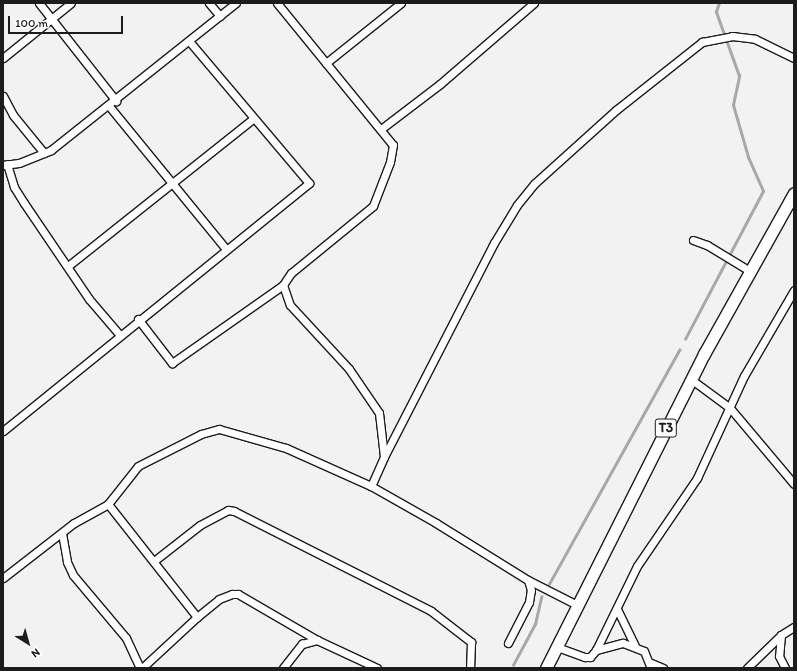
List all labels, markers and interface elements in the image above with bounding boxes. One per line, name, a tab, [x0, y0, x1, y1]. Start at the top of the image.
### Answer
scale bar	[10, 8, 125, 34]
text: 100 m	[15, 16, 48, 30]
road number: T3	[654, 417, 678, 439]
north arrow	[8, 623, 48, 663]
text: N	[29, 646, 42, 660]

